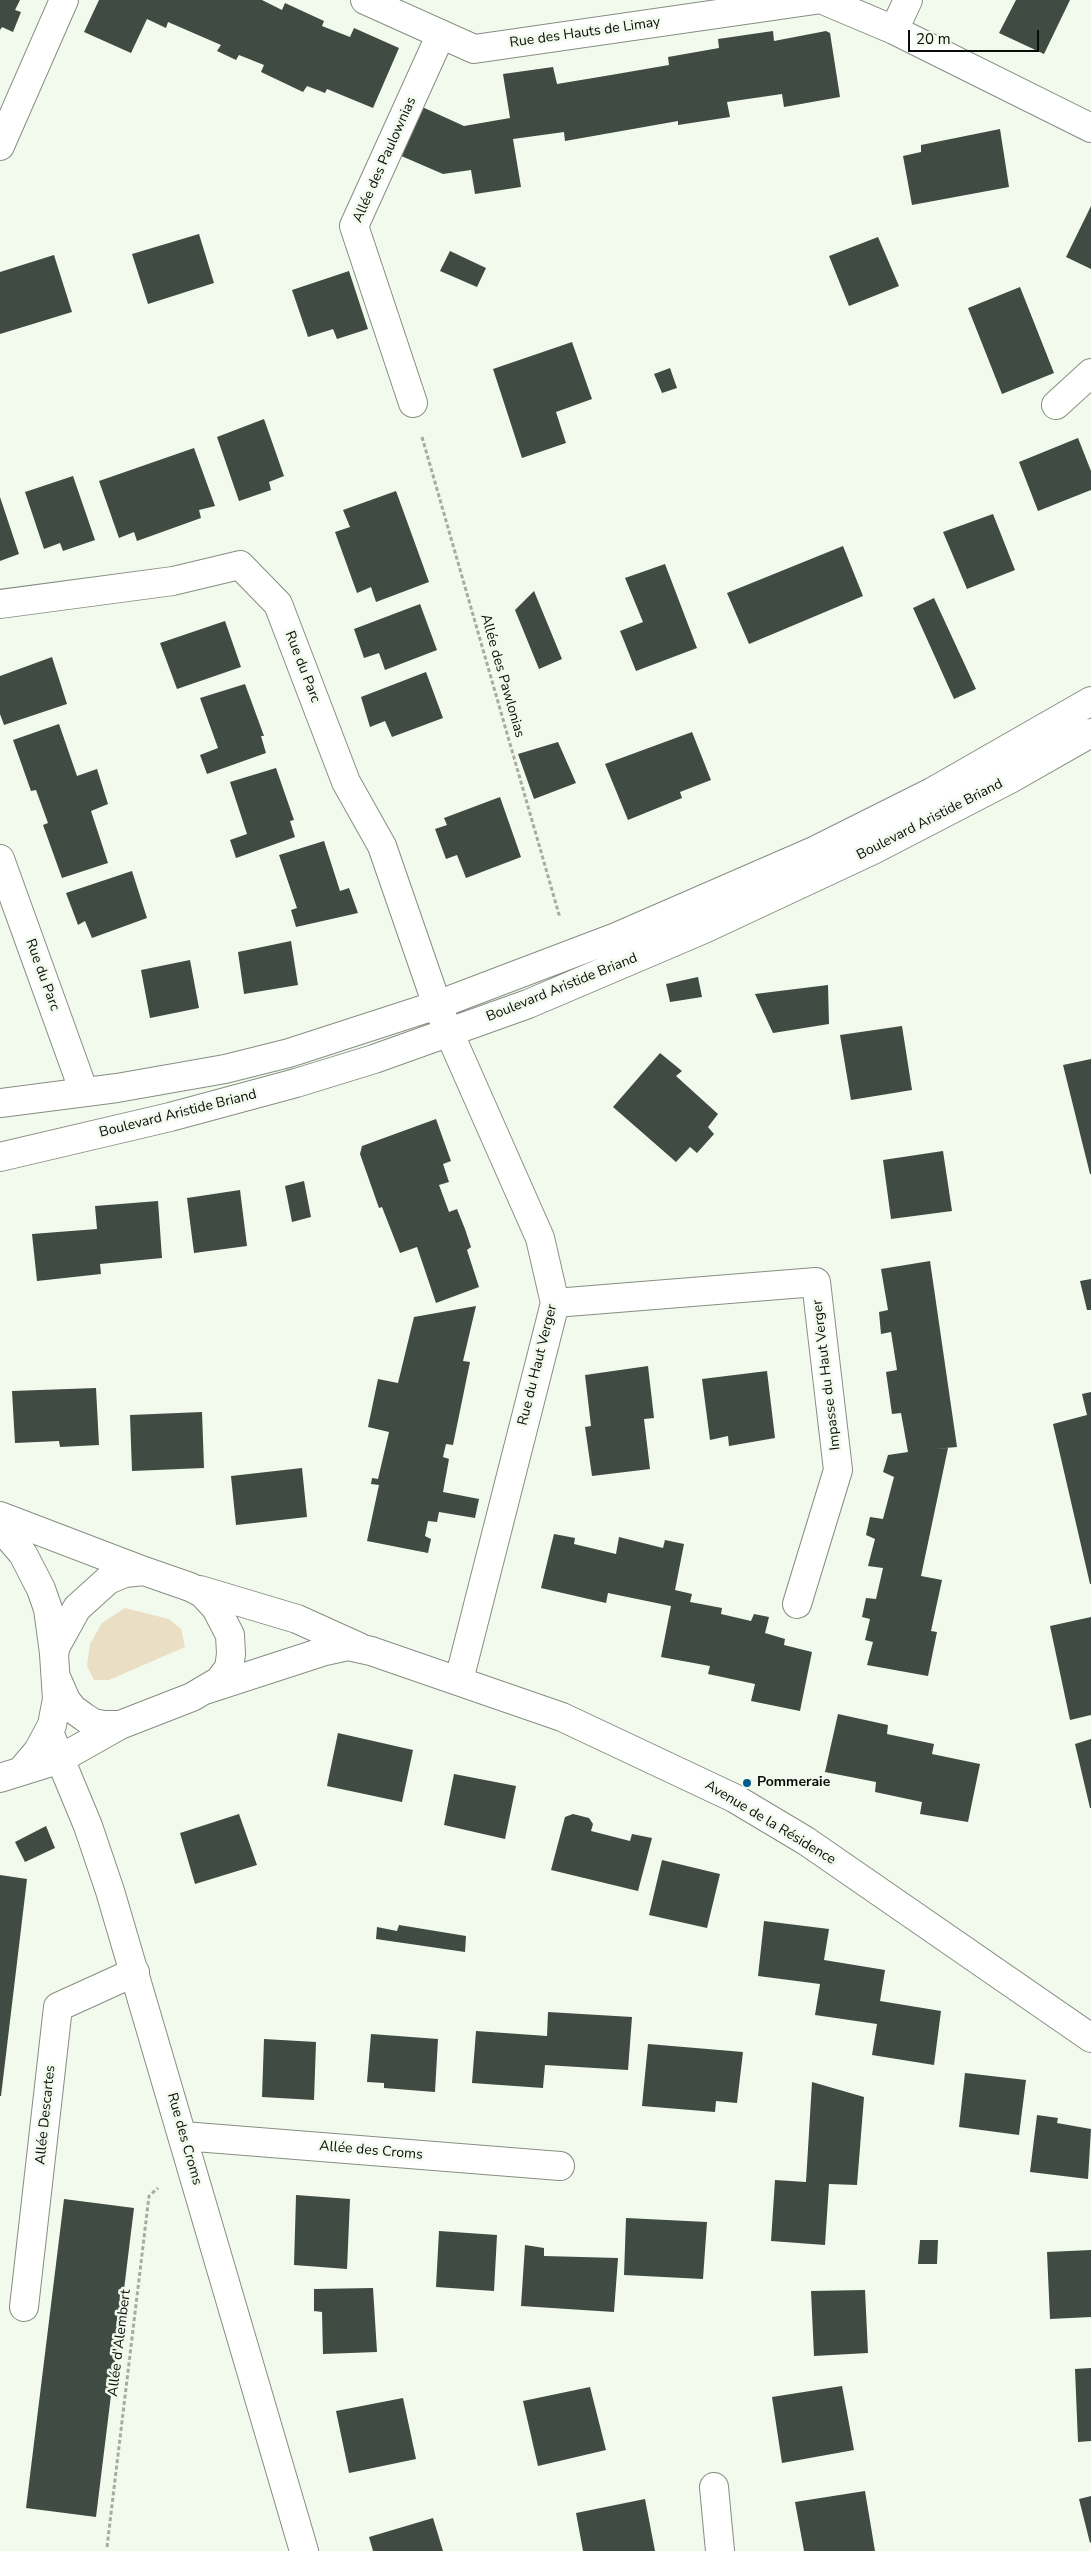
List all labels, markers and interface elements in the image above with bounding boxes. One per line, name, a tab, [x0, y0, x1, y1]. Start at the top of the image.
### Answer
street label: Rue des Hauts de Limay	[509, 14, 661, 52]
scale bar	[911, 20, 1042, 52]
text: 20 m	[916, 29, 951, 49]
street label: Allée des Paulownias	[350, 95, 420, 225]
street label: Allée des Pawlonias	[476, 612, 528, 740]
street label: Rue du Parc	[281, 629, 323, 705]
street label: Boulevard Aristide Briand	[854, 776, 1006, 864]
street label: Rue du Parc	[21, 937, 63, 1013]
street label: Boulevard Aristide Briand	[484, 950, 640, 1026]
street label: Boulevard Aristide Briand	[98, 1086, 258, 1142]
street label: Impasse du Haut Verger	[809, 1299, 845, 1451]
street label: Rue du Haut Verger	[515, 1303, 561, 1427]
place label: Pommeraie	[757, 1775, 830, 1791]
street label: Avenue de la Résidence	[702, 1777, 838, 1869]
marker: Pommeraie	[741, 1777, 753, 1789]
street label: Allée Descartes	[32, 2065, 60, 2165]
street label: Rue des Croms	[163, 2091, 205, 2187]
street label: Allée des Croms	[319, 2138, 423, 2164]
street label: Allée d'Alembert	[105, 2288, 135, 2398]

